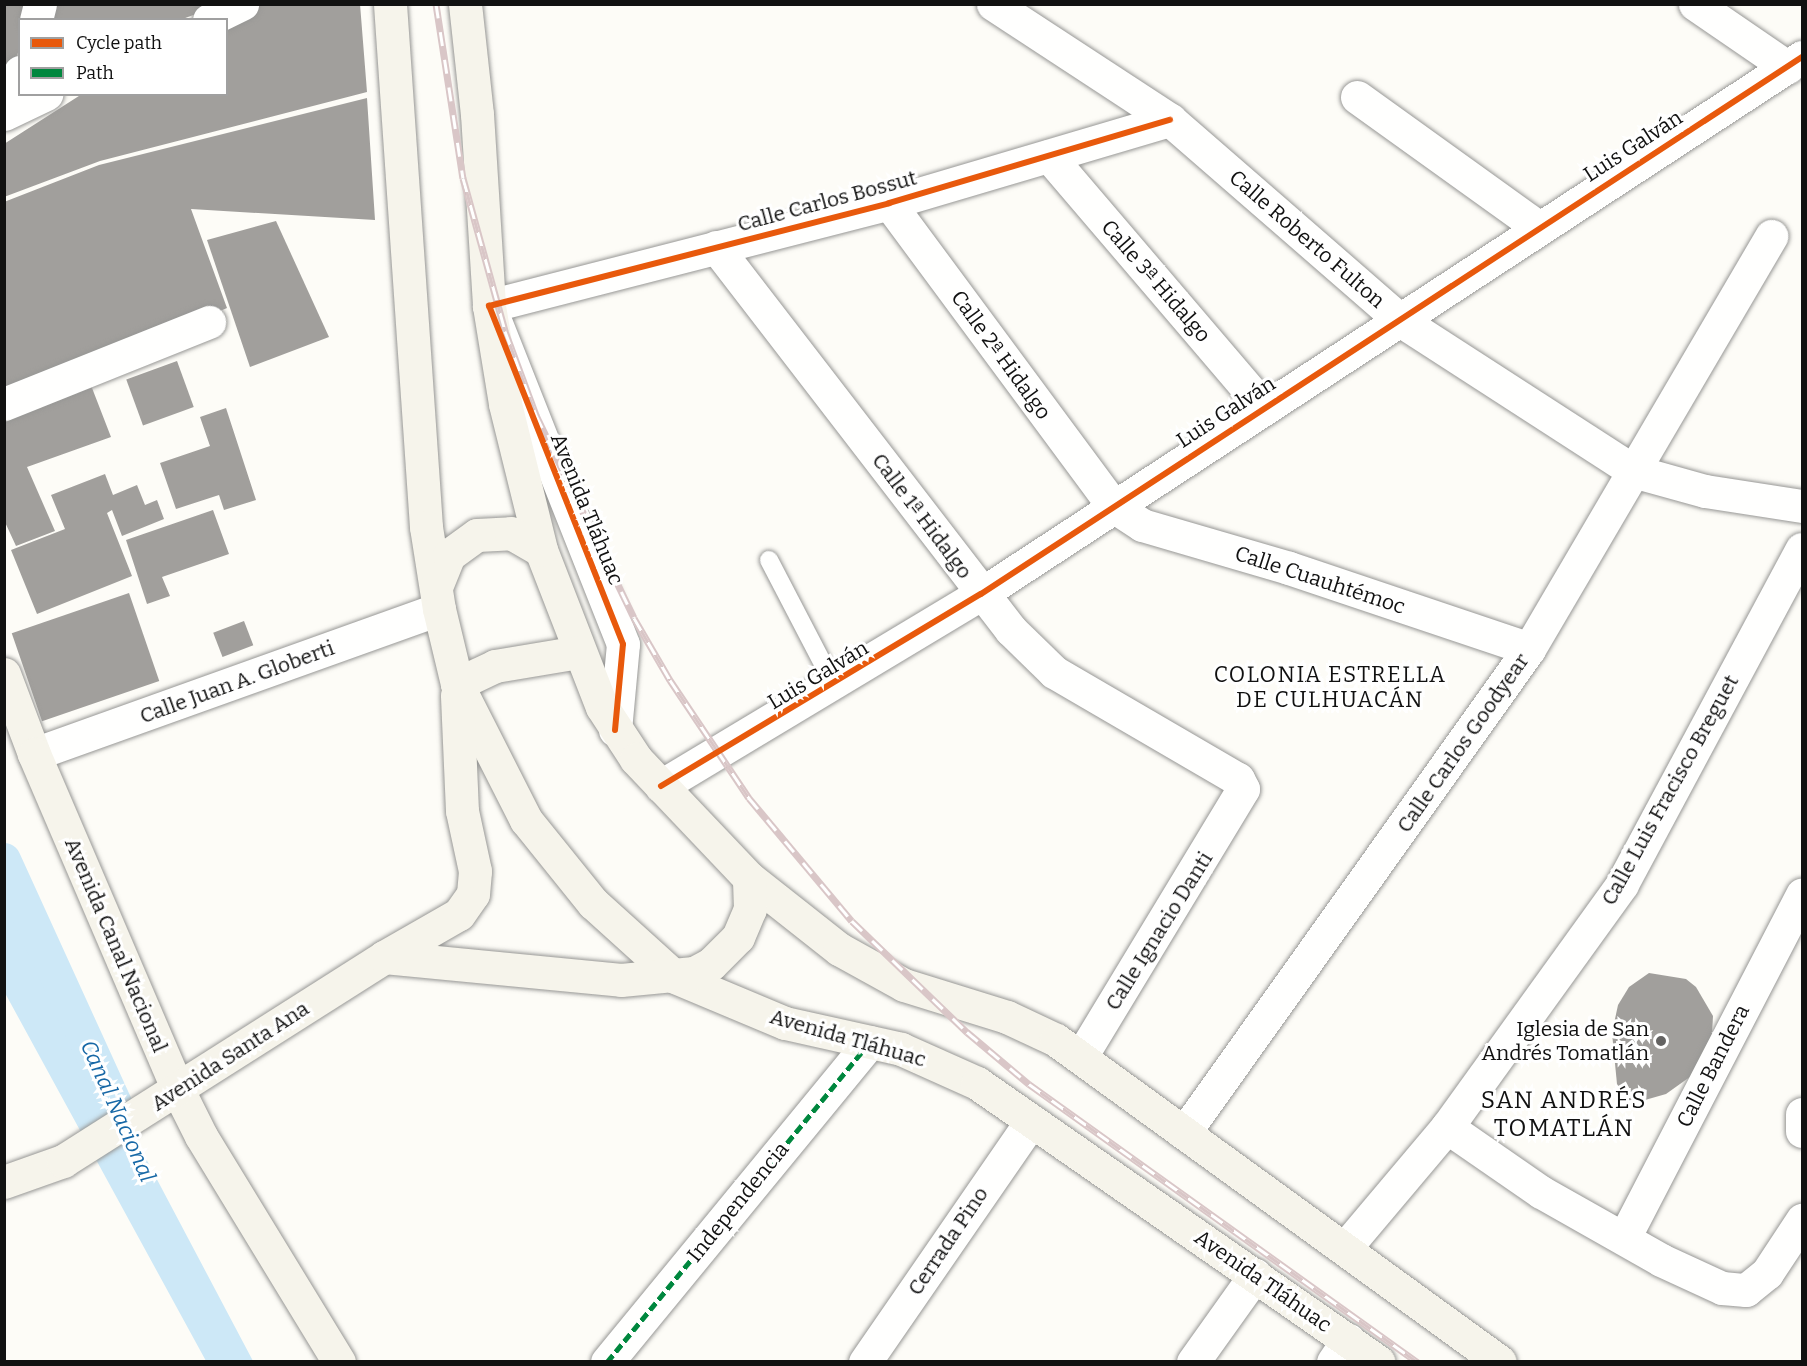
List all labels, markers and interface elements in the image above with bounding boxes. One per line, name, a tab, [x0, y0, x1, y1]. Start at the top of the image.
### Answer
legend	[18, 18, 228, 96]
text: Cycle path	[76, 32, 162, 54]
text: Path	[76, 62, 114, 84]
street label: Luis Galván	[1579, 105, 1687, 187]
street label: Calle Carlos Bossut	[735, 165, 919, 237]
street label: Calle Roberto Fulton	[1224, 165, 1390, 313]
street label: Calle 3ª Hidalgo	[1096, 215, 1216, 347]
street label: Calle 2ª Hidalgo	[946, 286, 1056, 424]
street label: Luis Galván	[1172, 371, 1280, 453]
street label: Avenida Tláhuac	[545, 430, 629, 588]
street label: Calle 1ª Hidalgo	[867, 448, 977, 584]
street label: Calle Cuauhtémoc	[1232, 541, 1408, 619]
street label: Calle Juan A. Globerti	[136, 635, 338, 729]
street label: Luis Galván	[763, 635, 873, 715]
street label: Calle Carlos Goodyear	[1392, 649, 1534, 837]
district label: COLONIA ESTRELLA DE CULHUACÁN	[1214, 661, 1446, 712]
street label: Calle Luis Fracisco Breguet	[1596, 670, 1744, 910]
street label: Avenida Canal Nacional	[59, 834, 173, 1056]
street label: Calle Ignacio Danti	[1100, 847, 1218, 1015]
street label: Avenida Santa Ana	[147, 996, 313, 1116]
street label: Calle Bandera	[1671, 1000, 1755, 1132]
street label: Avenida Tláhuac	[767, 1004, 929, 1072]
place label: Iglesia de San Andrés Tomatlán	[1481, 1016, 1649, 1066]
marker: Iglesia de San Andrés Tomatlán	[1654, 1034, 1668, 1048]
water label: Canal Nacional	[75, 1036, 161, 1186]
district label: SAN ANDRÉS TOMATLÁN	[1481, 1087, 1647, 1143]
street label: Independencia	[682, 1137, 794, 1267]
street label: Cerrada Pino	[903, 1182, 993, 1300]
street label: Avenida Tláhuac	[1190, 1224, 1336, 1338]

